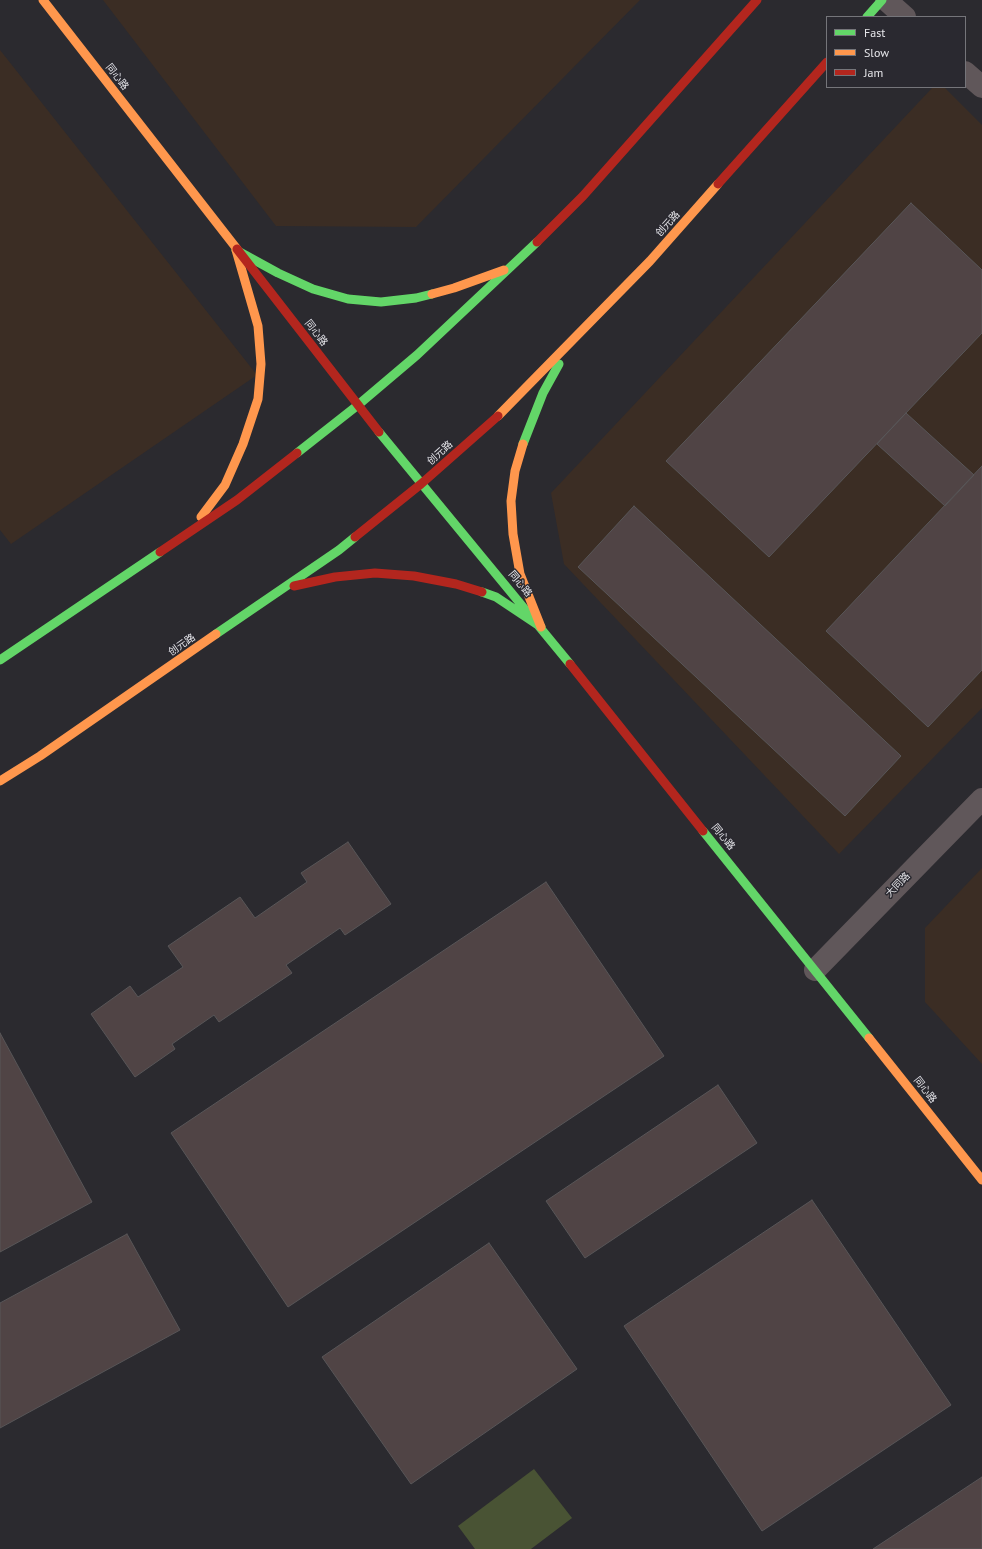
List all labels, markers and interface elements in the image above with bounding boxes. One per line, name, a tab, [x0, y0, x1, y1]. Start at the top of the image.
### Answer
legend	[826, 16, 966, 88]
text: Fast	[864, 25, 885, 40]
text: Slow	[864, 45, 889, 60]
street label: 同心路	[103, 61, 131, 93]
text: Jam	[864, 65, 883, 80]
street label: 创元路	[654, 209, 682, 239]
street label: 同心路	[302, 317, 330, 349]
street label: 创元路	[425, 439, 455, 467]
street label: 同心路	[506, 569, 534, 599]
street label: 创元路	[166, 631, 198, 659]
street label: 同心路	[709, 822, 737, 852]
street label: 大同路	[883, 870, 913, 900]
street label: 同心路	[911, 1074, 939, 1106]

